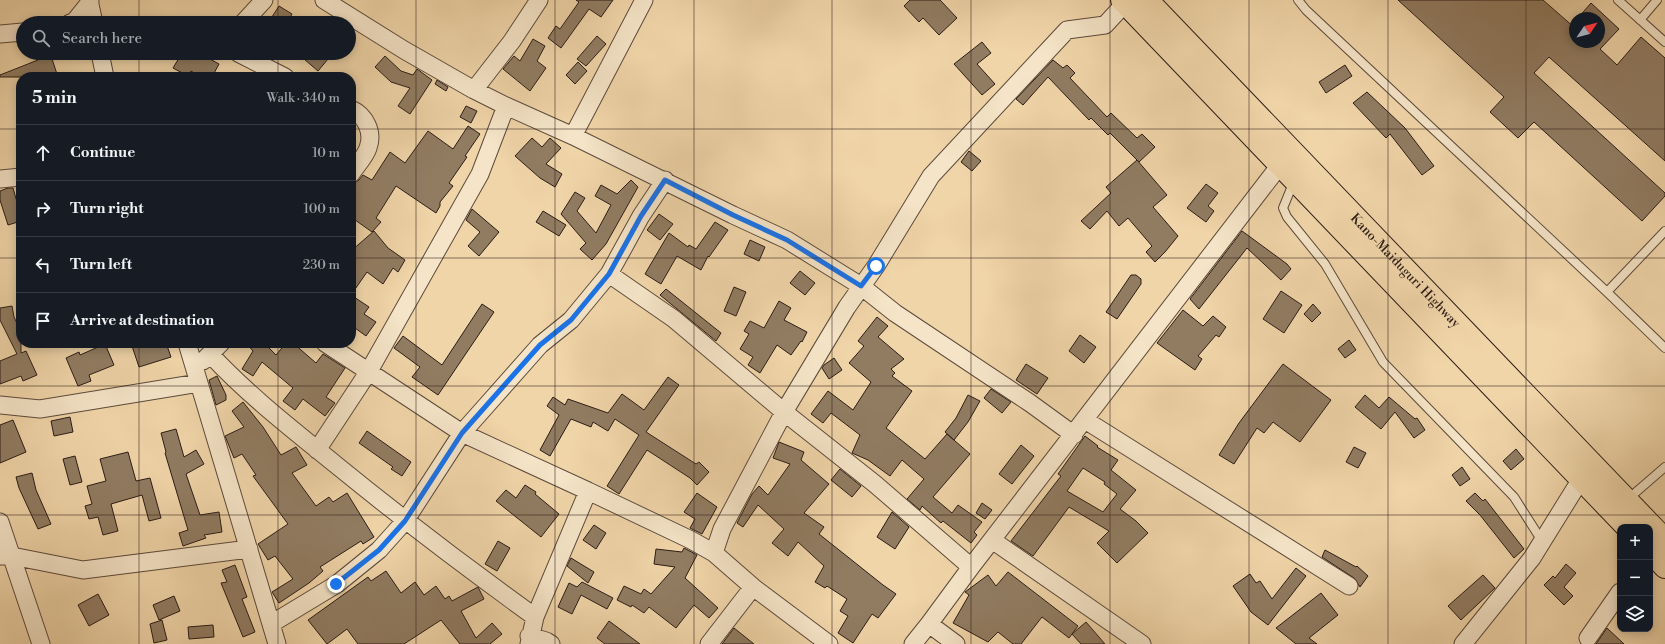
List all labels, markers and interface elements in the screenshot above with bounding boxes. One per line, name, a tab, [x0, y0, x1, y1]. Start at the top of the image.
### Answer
north arrow	[1569, 12, 1605, 48]
search box	[16, 16, 356, 60]
icon: search	[30, 27, 52, 49]
text: Search here	[62, 29, 142, 48]
text: 5 min	[32, 87, 77, 109]
text: Walk · 340 m	[267, 90, 340, 106]
icon: ahead	[32, 142, 54, 164]
text: Continue	[70, 143, 135, 162]
text: 10 m	[312, 145, 340, 161]
icon: right	[32, 198, 54, 220]
text: Turn right	[70, 199, 144, 218]
text: 100 m	[304, 201, 340, 217]
street label: Kano-Maiduguri Highway	[1347, 210, 1464, 331]
icon: left	[32, 254, 54, 276]
text: Turn left	[70, 255, 132, 274]
text: 230 m	[303, 257, 340, 273]
route start	[867, 257, 885, 275]
icon: arrive	[32, 310, 54, 332]
text: Arrive at destination	[70, 311, 214, 330]
map controls	[1617, 524, 1653, 632]
button: +	[1617, 524, 1653, 560]
button: −	[1617, 560, 1653, 596]
route end	[327, 575, 345, 593]
button: layers	[1617, 596, 1653, 632]

